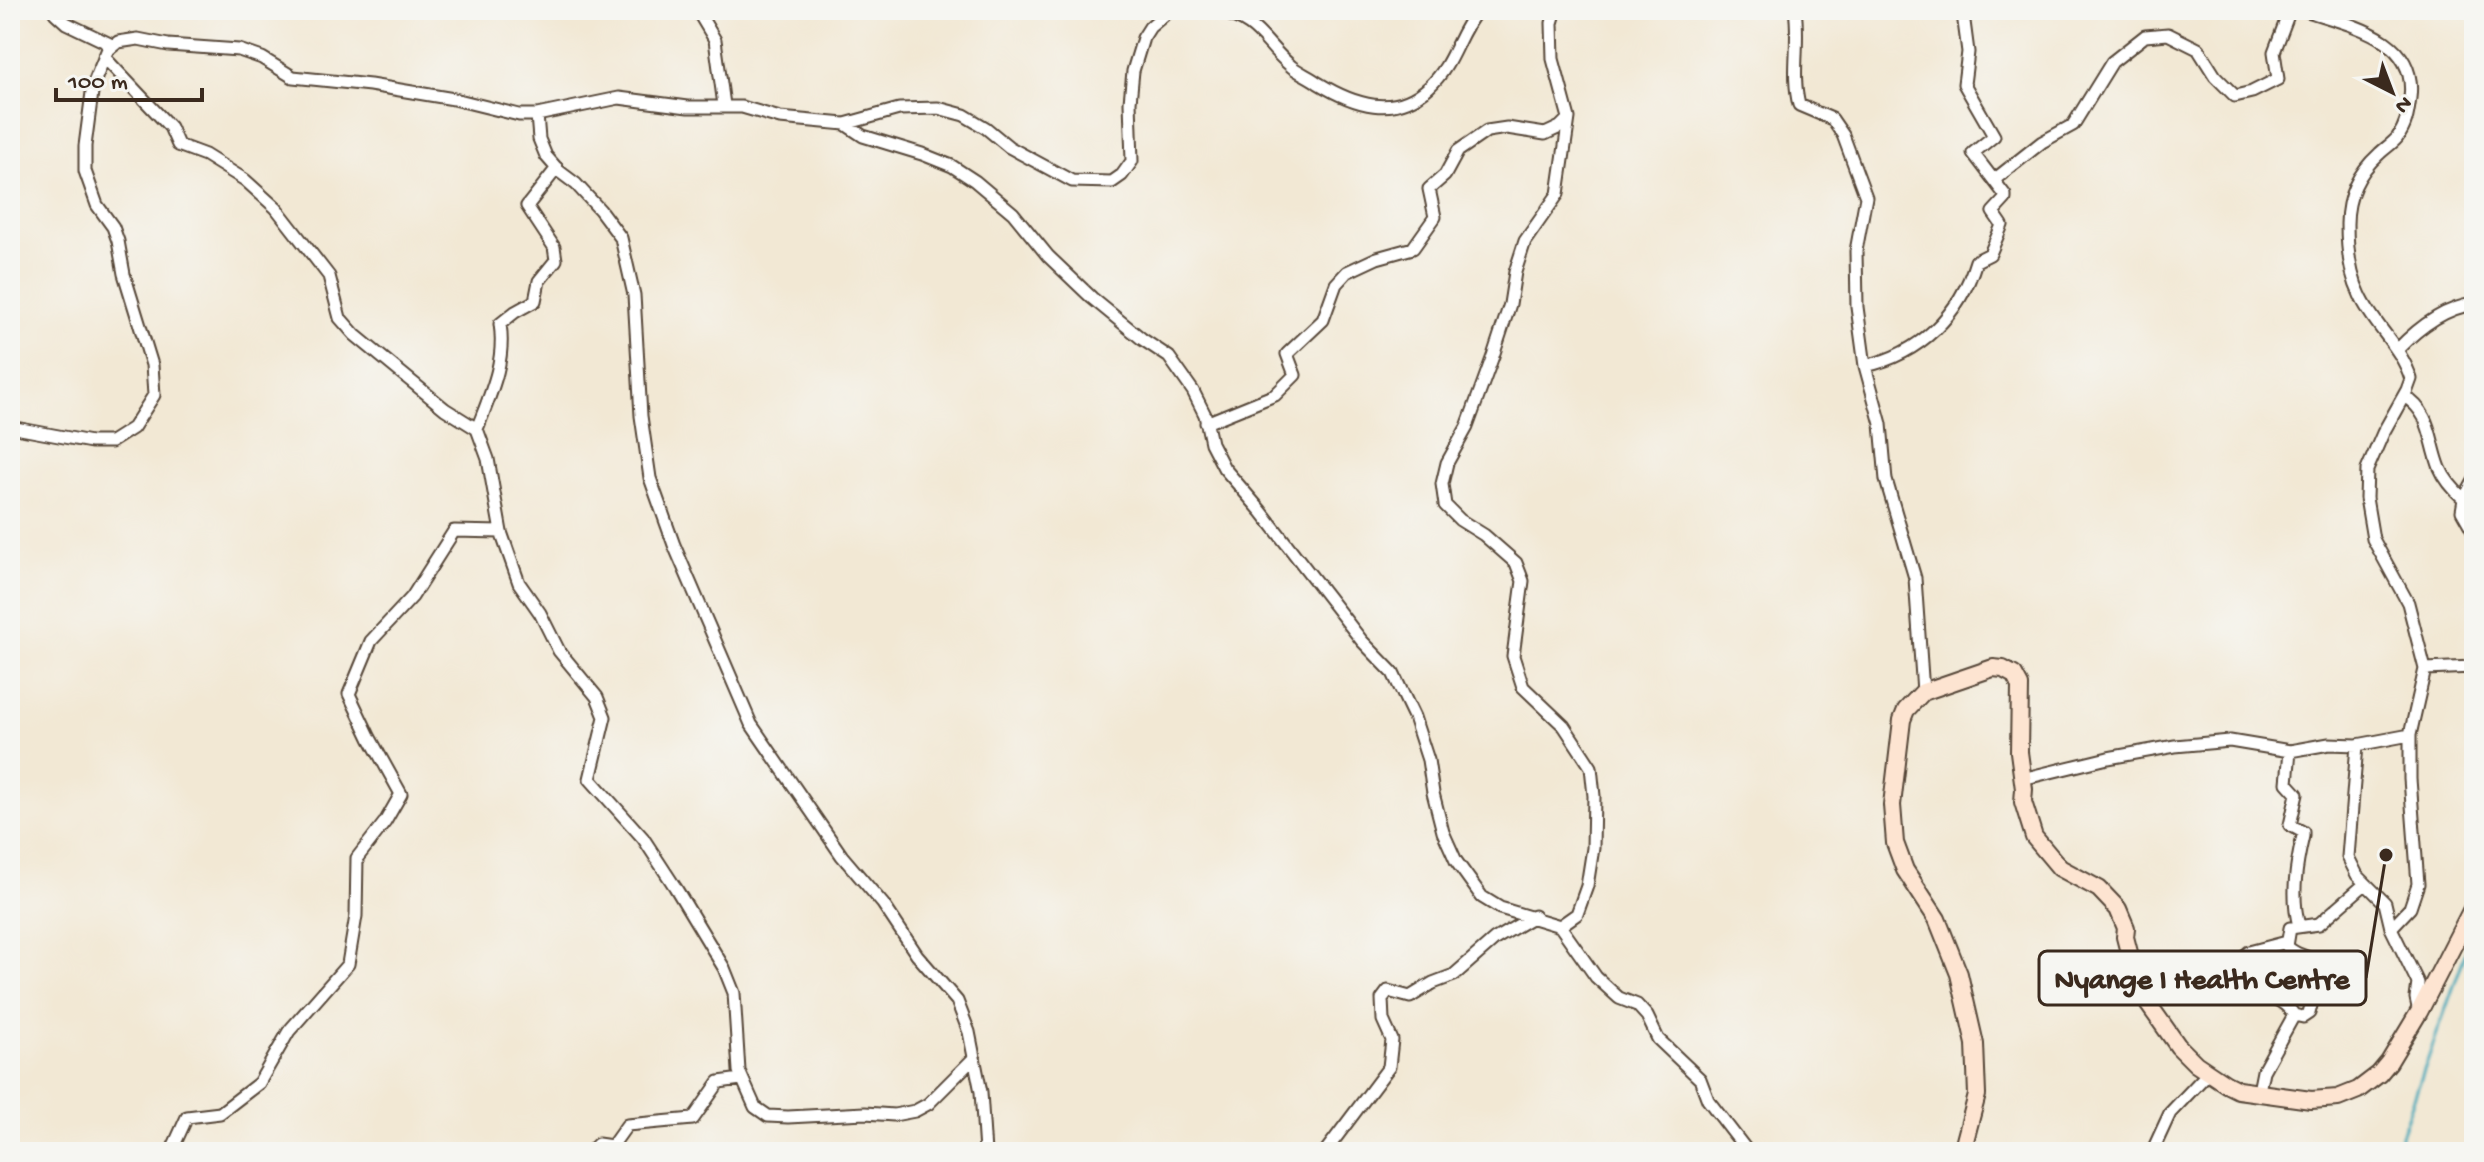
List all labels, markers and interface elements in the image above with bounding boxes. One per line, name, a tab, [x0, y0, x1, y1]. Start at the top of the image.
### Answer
scale bar	[56, 52, 202, 102]
north arrow	[2352, 52, 2432, 132]
text: 100 m	[67, 69, 128, 98]
text: N	[2389, 89, 2417, 118]
callout: Nyange I Health Centre	[2039, 951, 2366, 1005]
text: Nyange I Health Centre	[2055, 965, 2351, 1000]

